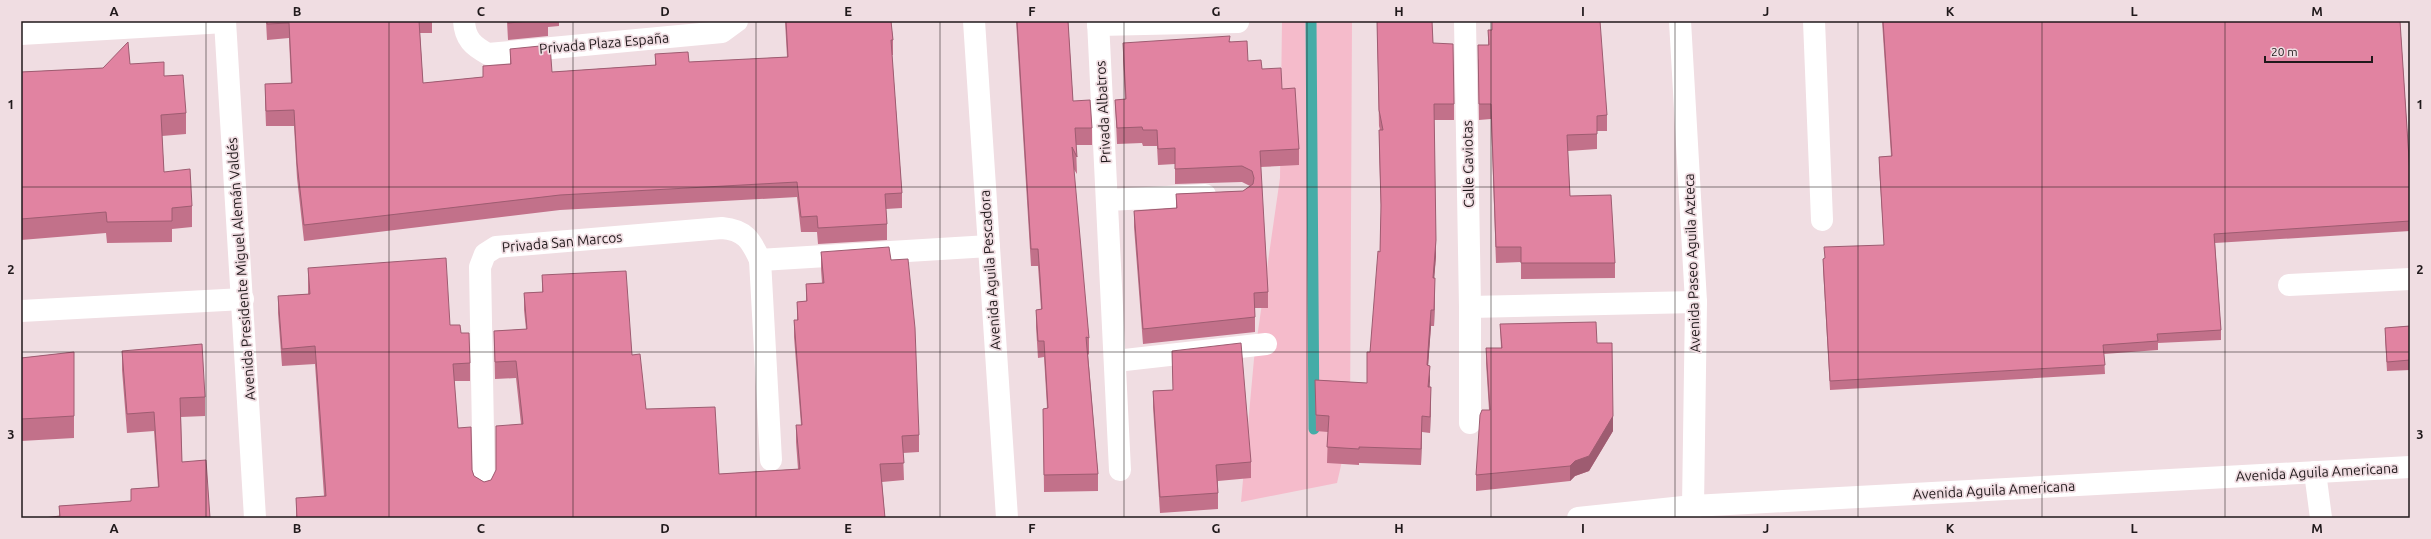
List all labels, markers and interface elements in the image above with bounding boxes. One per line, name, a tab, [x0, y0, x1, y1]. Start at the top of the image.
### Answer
text: A	[109, 4, 119, 18]
text: B	[293, 4, 302, 18]
text: C	[477, 4, 486, 18]
text: D	[660, 4, 670, 18]
text: E	[844, 4, 852, 18]
text: F	[1028, 4, 1036, 18]
text: G	[1212, 4, 1221, 18]
text: H	[1394, 4, 1404, 18]
text: I	[1581, 4, 1585, 18]
text: J	[1763, 4, 1769, 18]
text: K	[1946, 4, 1955, 18]
text: L	[2130, 4, 2138, 18]
text: M	[2311, 4, 2323, 18]
street label: Privada Plaza España	[538, 29, 670, 57]
scale bar	[2265, 38, 2372, 64]
text: 20 m	[2271, 45, 2298, 58]
street label: Privada Albatros	[1092, 60, 1114, 164]
text: 1	[7, 97, 15, 111]
text: 1	[2416, 97, 2424, 111]
street label: Calle Gaviotas	[1459, 120, 1477, 208]
street label: Avenida Presidente Miguel Alemán Valdés	[224, 137, 258, 401]
street label: Avenida Paseo Aguila Azteca	[1681, 173, 1703, 353]
street label: Avenida Aguila Pescadora	[976, 189, 1004, 351]
street label: Privada San Marcos	[501, 229, 623, 255]
text: 2	[7, 262, 15, 276]
text: 2	[2416, 262, 2424, 276]
text: 3	[7, 427, 15, 441]
text: 3	[2416, 427, 2424, 441]
street label: Avenida Aguila Americana	[2235, 460, 2399, 484]
street label: Avenida Aguila Americana	[1912, 478, 2076, 502]
text: A	[109, 521, 119, 535]
text: B	[293, 521, 302, 535]
text: C	[477, 521, 486, 535]
text: D	[660, 521, 670, 535]
text: E	[844, 521, 852, 535]
text: F	[1028, 521, 1036, 535]
text: G	[1212, 521, 1221, 535]
text: H	[1394, 521, 1404, 535]
text: I	[1581, 521, 1585, 535]
text: J	[1763, 521, 1769, 535]
text: K	[1946, 521, 1955, 535]
text: L	[2130, 521, 2138, 535]
text: M	[2311, 521, 2323, 535]

